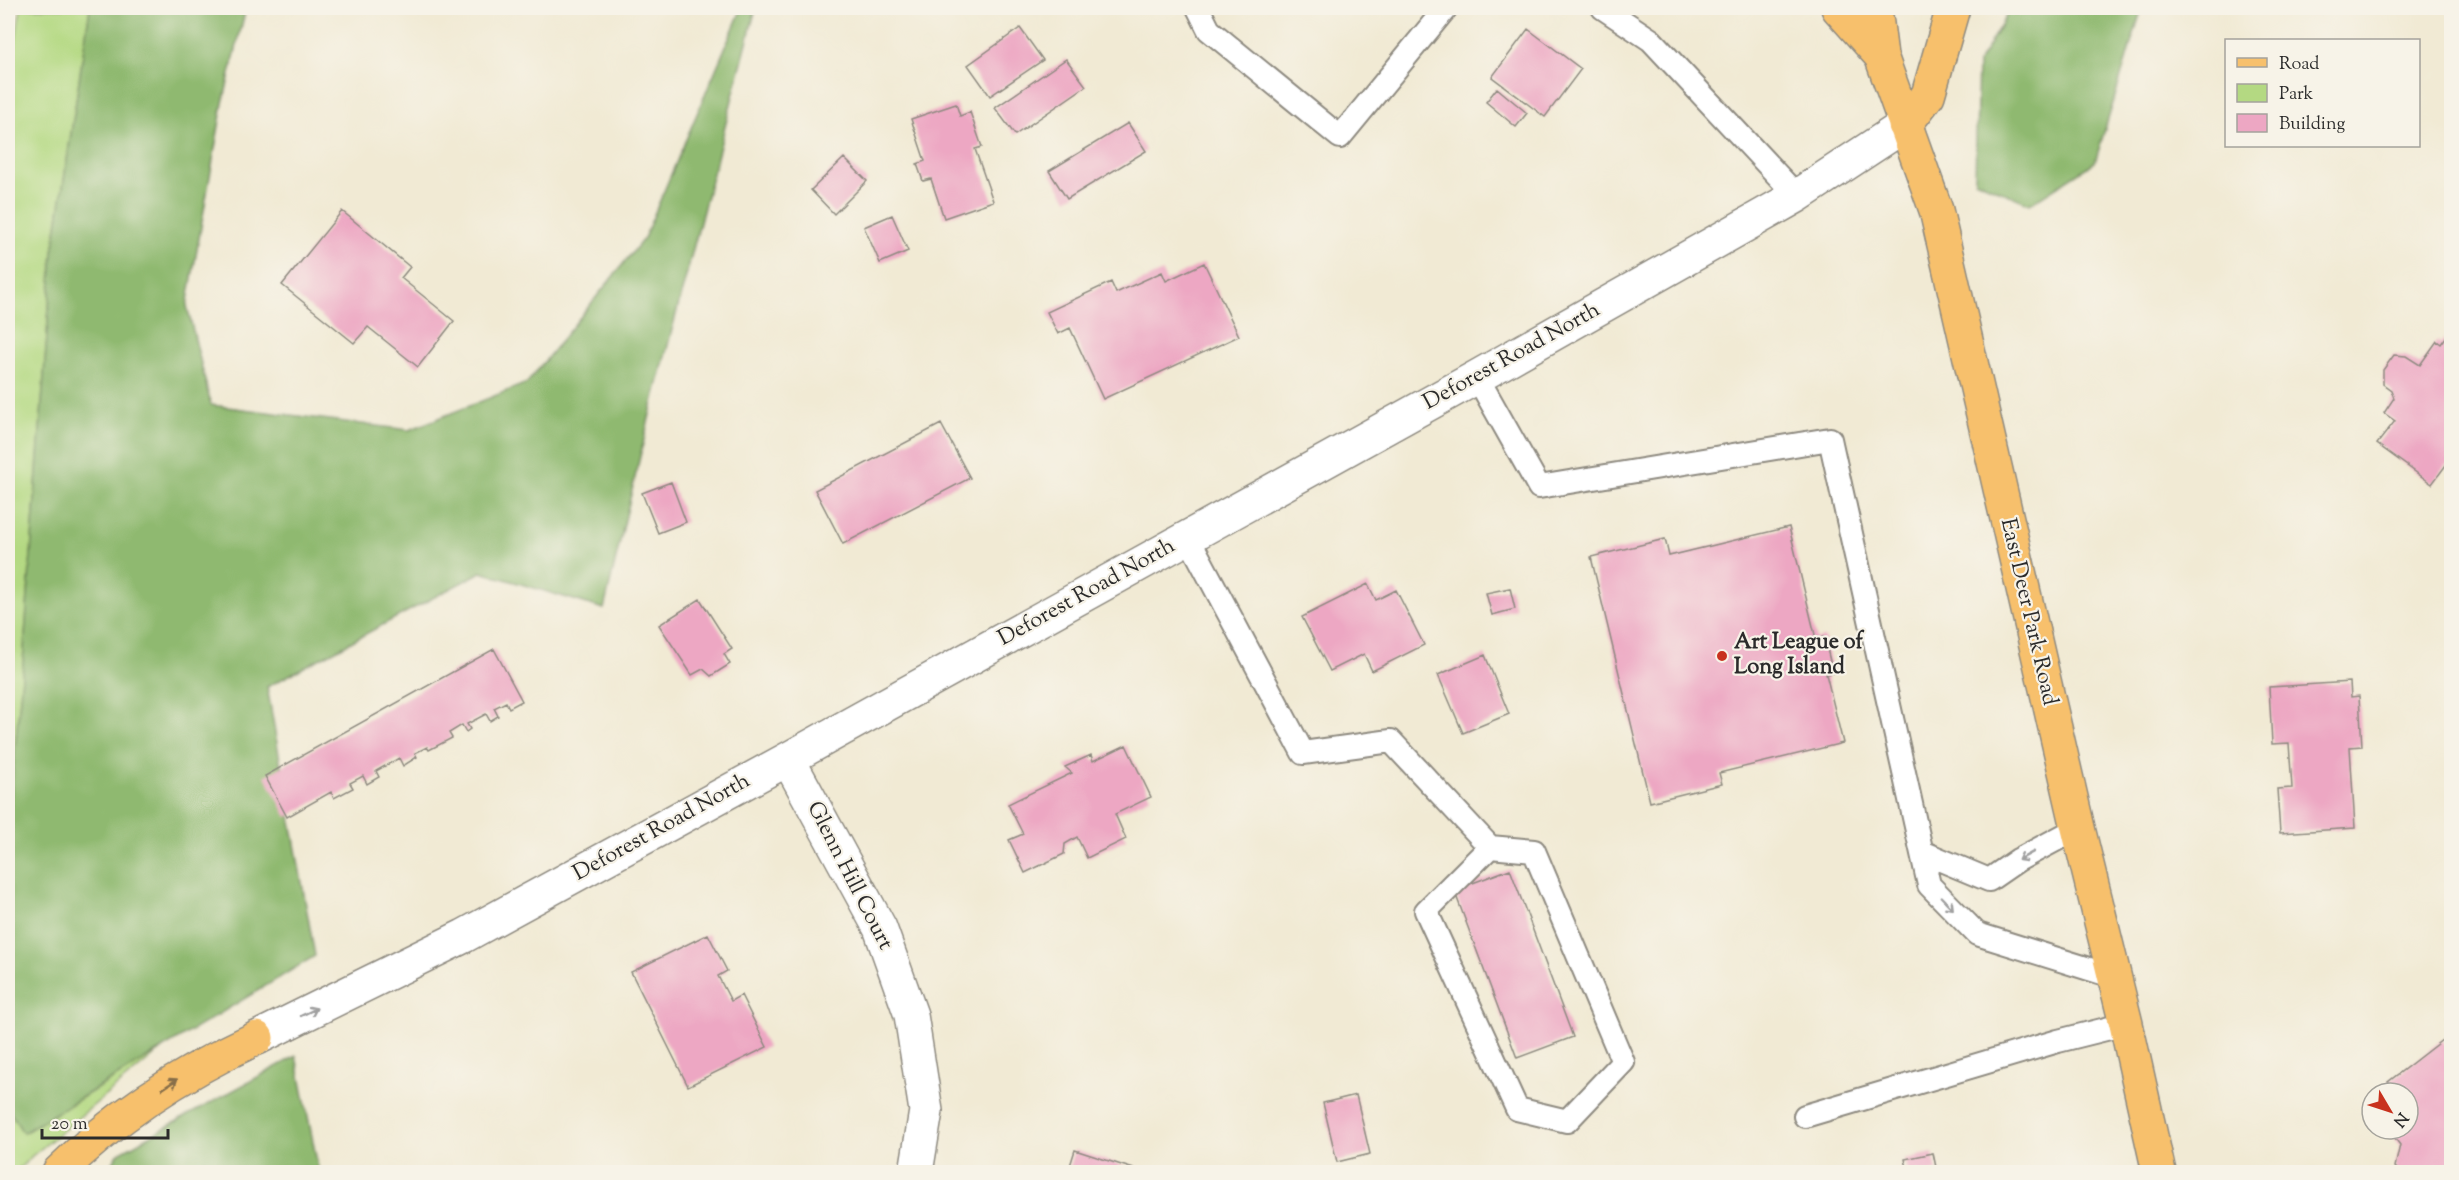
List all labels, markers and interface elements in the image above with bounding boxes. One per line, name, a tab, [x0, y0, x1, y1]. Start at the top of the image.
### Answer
legend	[2225, 39, 2420, 147]
text: Road	[2279, 52, 2319, 78]
text: Park	[2279, 82, 2314, 108]
text: Building	[2279, 112, 2345, 138]
street label: Deforest Road North	[1418, 295, 1607, 419]
street label: East Deer Park Road	[1991, 515, 2065, 709]
street label: Deforest Road North	[993, 531, 1182, 655]
place label: Art League of Long Island	[1734, 627, 1865, 684]
marker: Art League of Long Island	[1715, 649, 1729, 663]
street label: Deforest Road North	[568, 766, 757, 890]
street label: Glenn Hill Court	[798, 796, 900, 956]
one-way arrow	[2018, 851, 2036, 862]
one-way arrow	[1940, 895, 1954, 910]
one-way arrow	[300, 1006, 318, 1017]
one-way arrow	[161, 1078, 178, 1090]
north arrow	[2360, 1081, 2420, 1141]
scale bar	[42, 1102, 168, 1140]
text: N	[2387, 1107, 2413, 1131]
text: 20 m	[51, 1112, 88, 1138]

